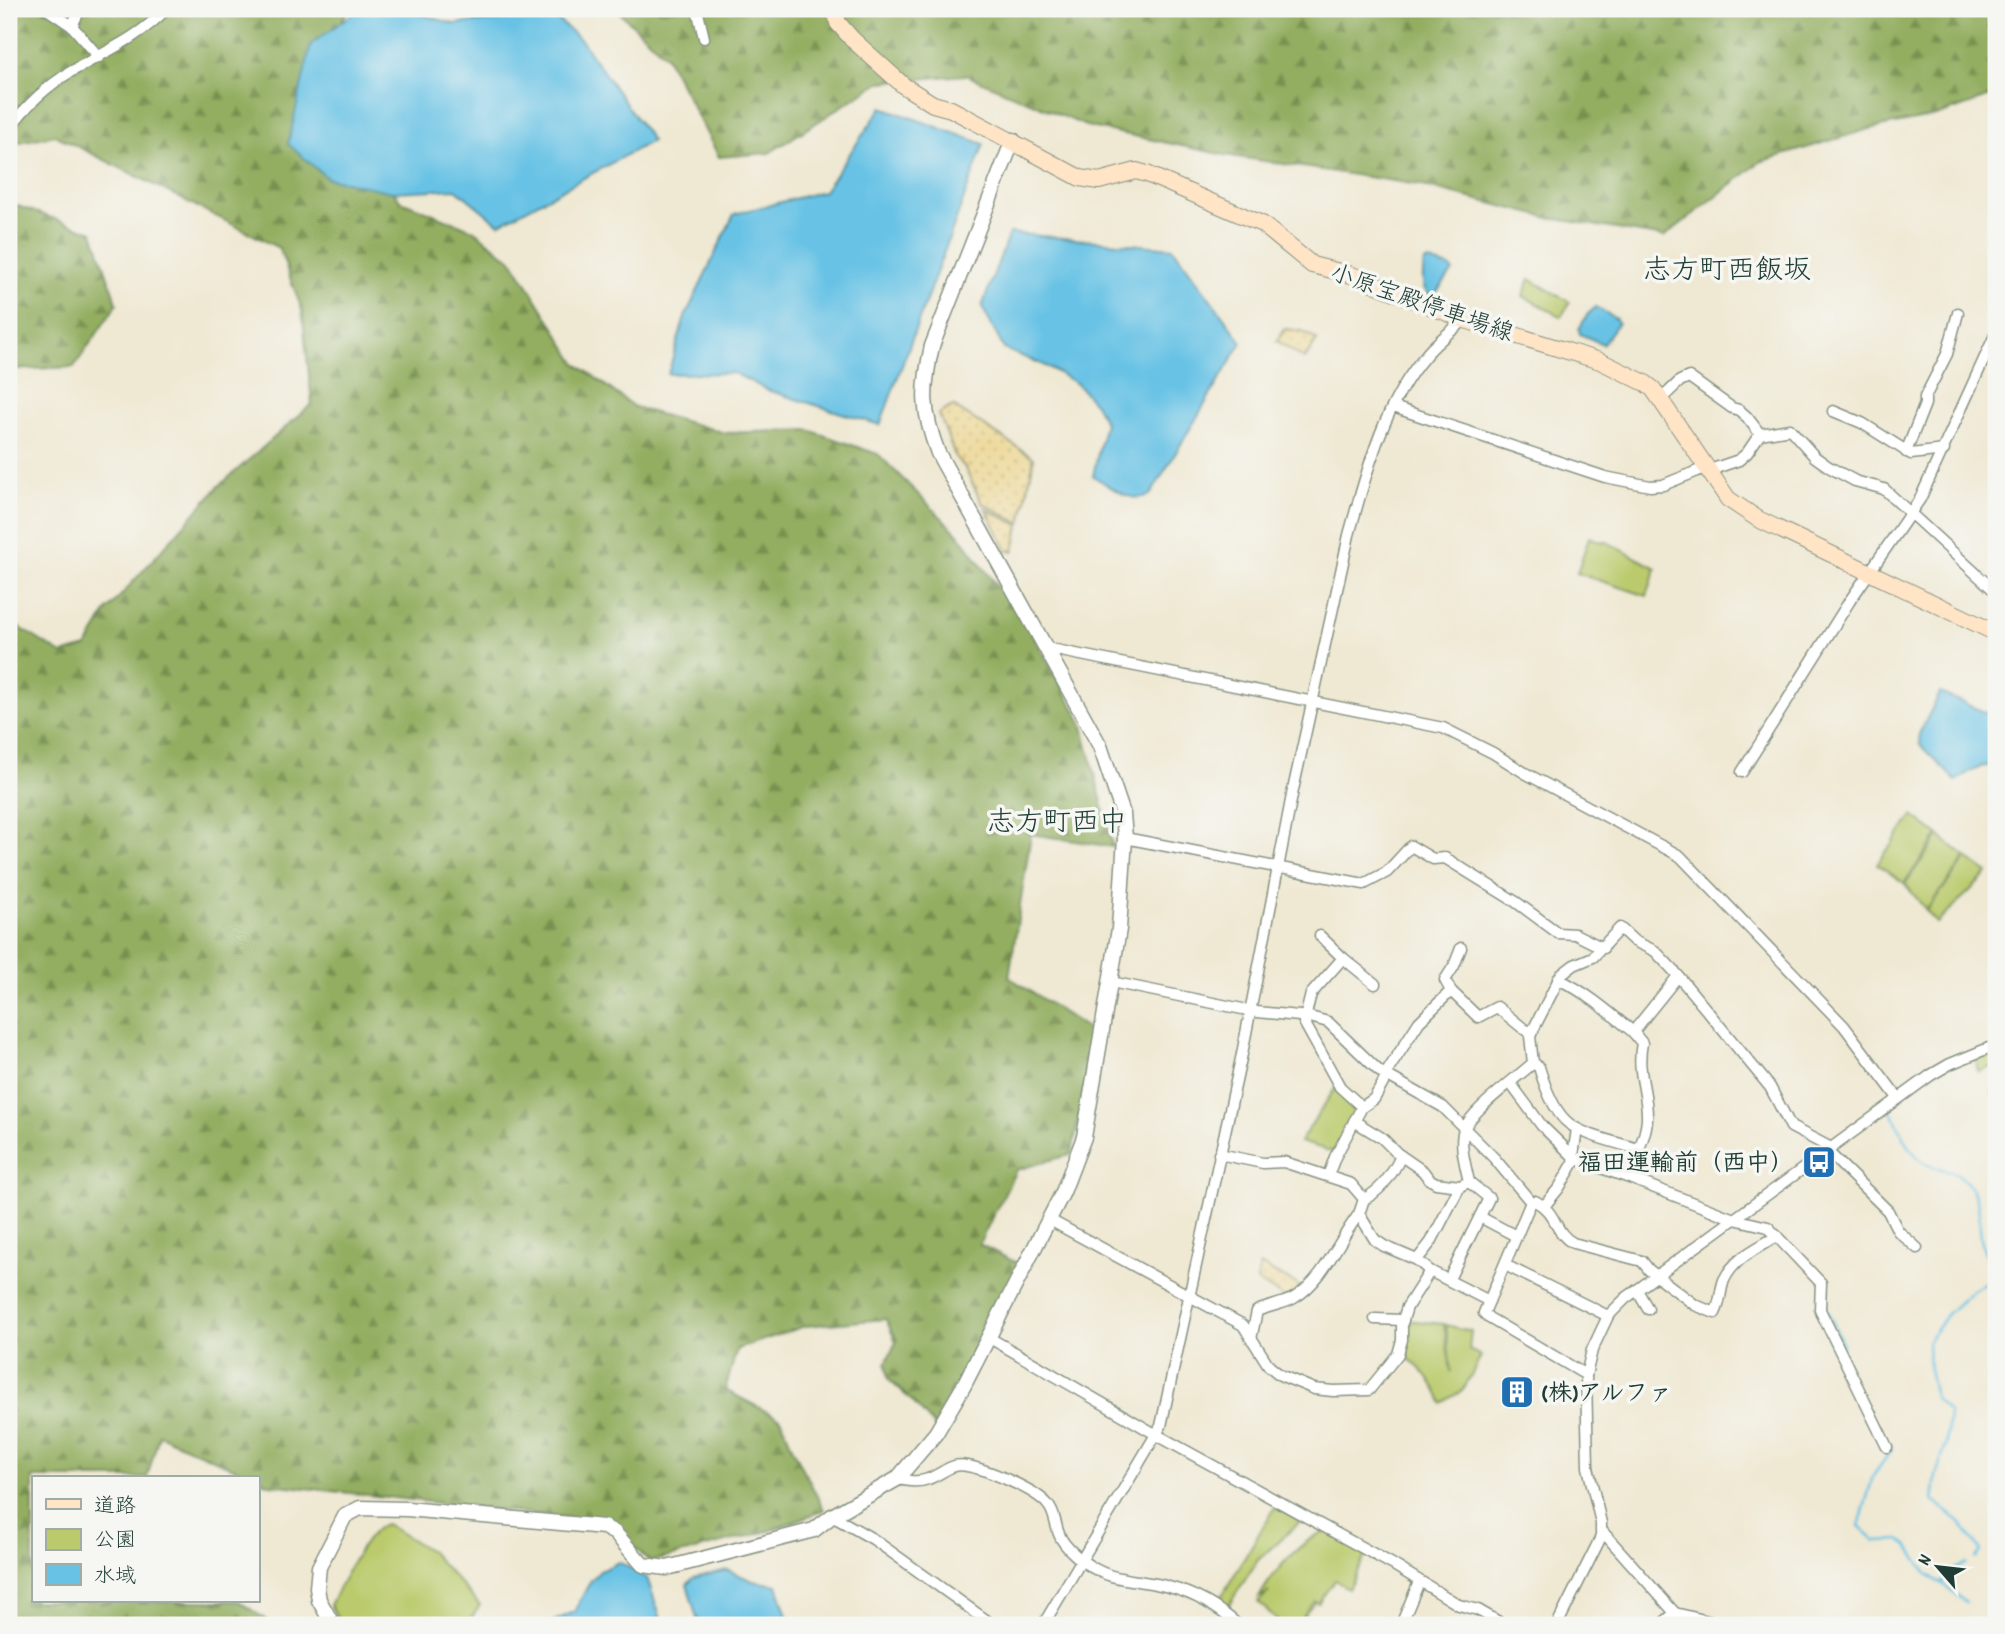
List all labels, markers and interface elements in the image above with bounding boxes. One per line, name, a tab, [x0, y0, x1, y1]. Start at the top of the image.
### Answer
district label: 志方町西飯坂	[1643, 253, 1811, 293]
street label: 小原宝殿停車場線	[1325, 258, 1517, 352]
district label: 志方町西中	[987, 805, 1127, 845]
bus stop icon: 福田運輸前（西中）	[1800, 1143, 1838, 1181]
place label: 福田運輸前（西中）	[1578, 1148, 1794, 1182]
building icon: (株)アルファ	[1498, 1373, 1536, 1411]
place label: (株)アルファ	[1542, 1378, 1673, 1412]
legend	[32, 1476, 259, 1602]
text: 道路	[94, 1493, 136, 1523]
text: 公園	[94, 1527, 136, 1557]
north arrow	[1904, 1532, 1974, 1602]
text: N	[1912, 1550, 1940, 1571]
text: 水域	[94, 1563, 136, 1593]

